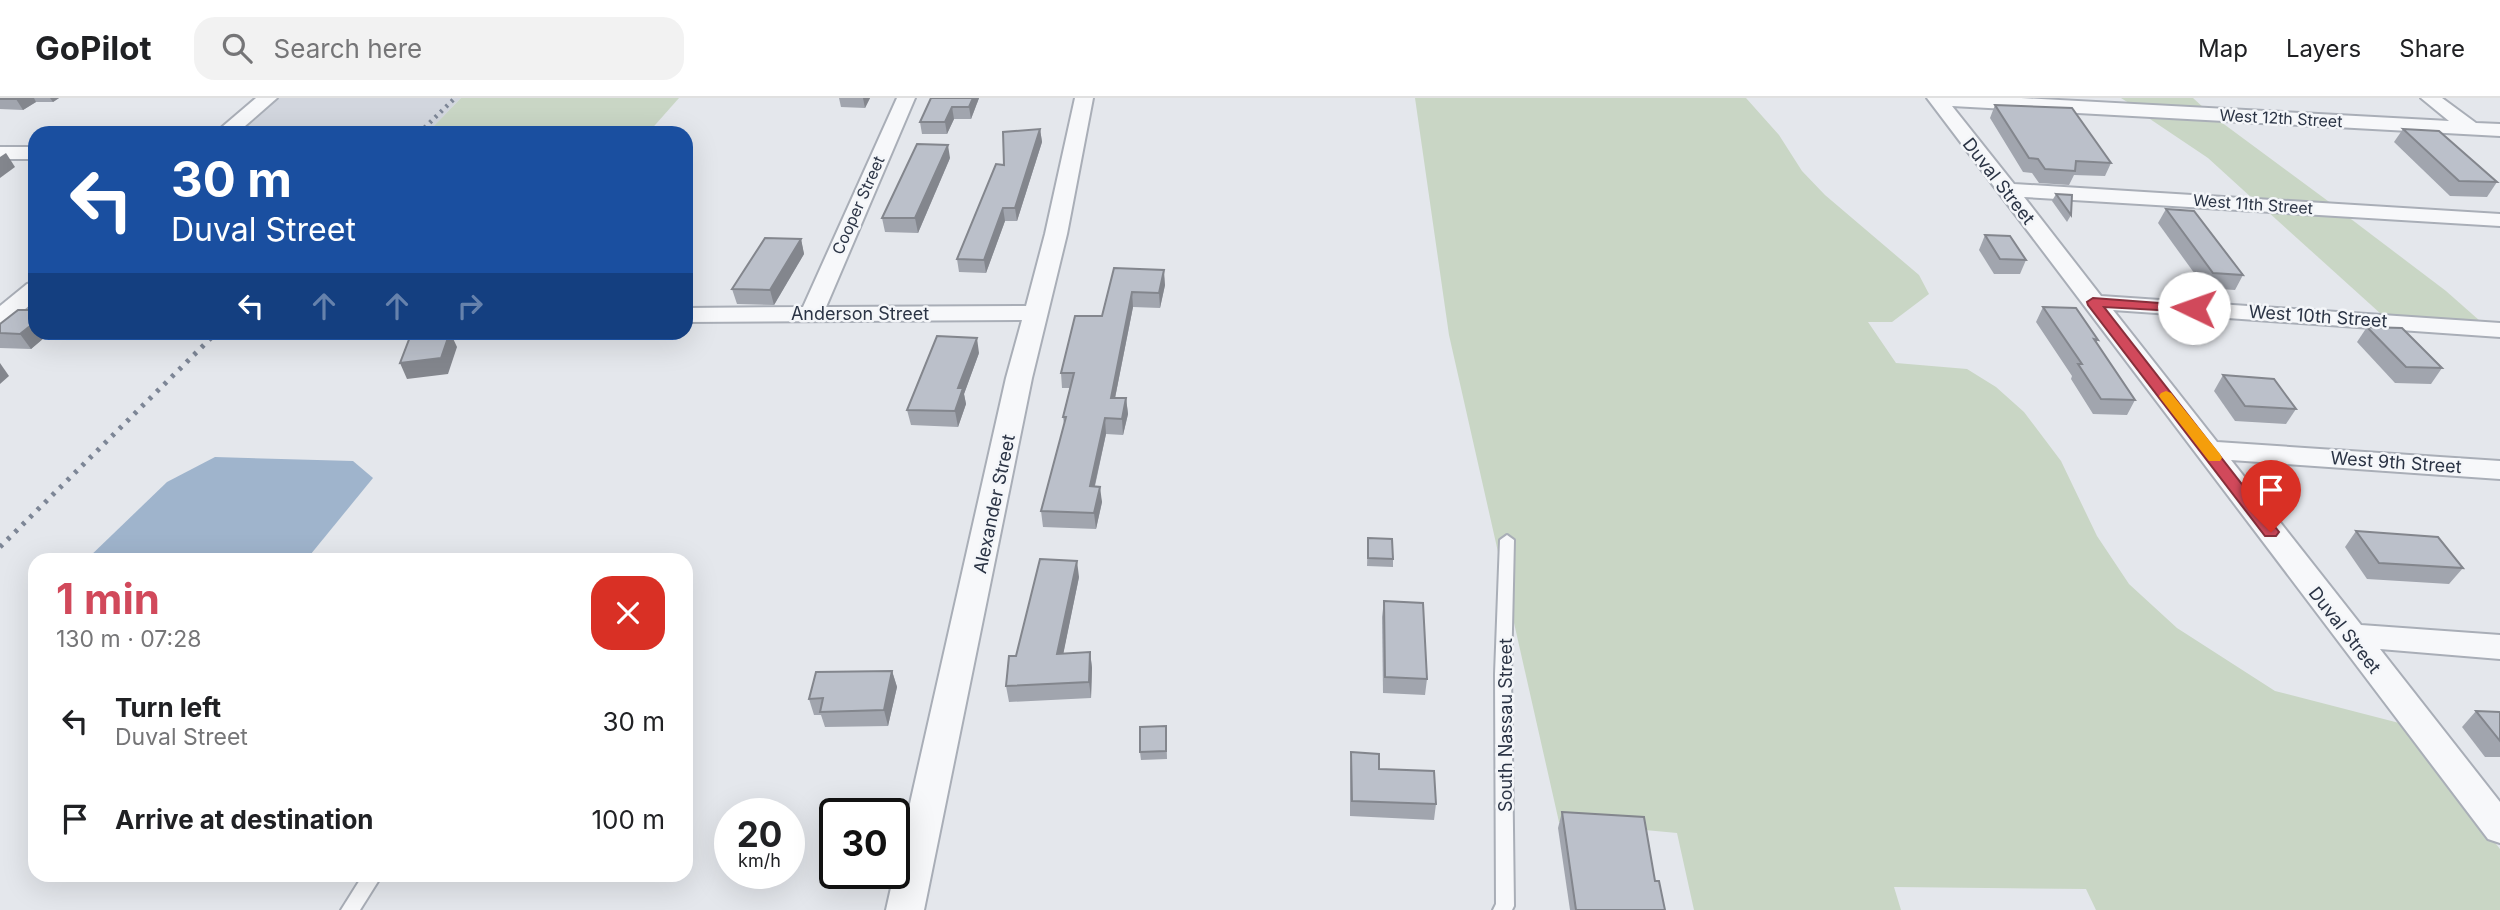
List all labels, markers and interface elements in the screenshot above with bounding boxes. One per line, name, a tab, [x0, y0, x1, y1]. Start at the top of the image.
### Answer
search box	[194, 17, 684, 80]
text: GoPilot	[35, 28, 152, 68]
icon: search	[218, 29, 256, 67]
text: Search here	[274, 33, 422, 64]
text: Map	[2198, 34, 2248, 63]
text: Layers	[2286, 34, 2361, 63]
text: Share	[2399, 34, 2465, 63]
street label: West 12th Street	[2219, 105, 2343, 131]
street label: Duval Street	[1959, 134, 2039, 229]
text: 30 m	[171, 150, 292, 209]
street label: Cooper Street	[827, 153, 889, 257]
icon: left	[56, 154, 147, 245]
street label: West 11th Street	[2192, 190, 2314, 218]
text: Duval Street	[171, 210, 356, 249]
position arrow	[2157, 271, 2231, 345]
icon: left	[232, 287, 270, 325]
icon: ahead	[305, 287, 343, 325]
icon: ahead	[378, 287, 416, 325]
icon: right	[451, 287, 489, 325]
street label: West 10th Street	[2248, 301, 2388, 331]
street label: Anderson Street	[791, 303, 929, 324]
street label: Alexander Street	[969, 432, 1019, 575]
street label: West 9th Street	[2330, 447, 2462, 477]
pin	[2241, 460, 2301, 532]
icon: arrive	[2252, 471, 2290, 509]
text: 1 min	[56, 573, 160, 624]
button: close	[591, 576, 665, 650]
street label: Duval Street	[2305, 583, 2385, 678]
text: 130 m · 07:28	[56, 625, 201, 653]
street label: South Nassau Street	[1495, 638, 1516, 812]
text: Turn left	[115, 692, 221, 723]
icon: left	[56, 702, 94, 740]
text: 30 m	[602, 706, 665, 737]
text: Duval Street	[115, 723, 248, 751]
speed limit sign: 30	[819, 798, 910, 889]
icon: arrive	[56, 800, 94, 838]
text: Arrive at destination	[115, 804, 374, 835]
text: 100 m	[592, 804, 665, 835]
text: 20	[737, 813, 782, 855]
text: km/h	[738, 850, 781, 871]

